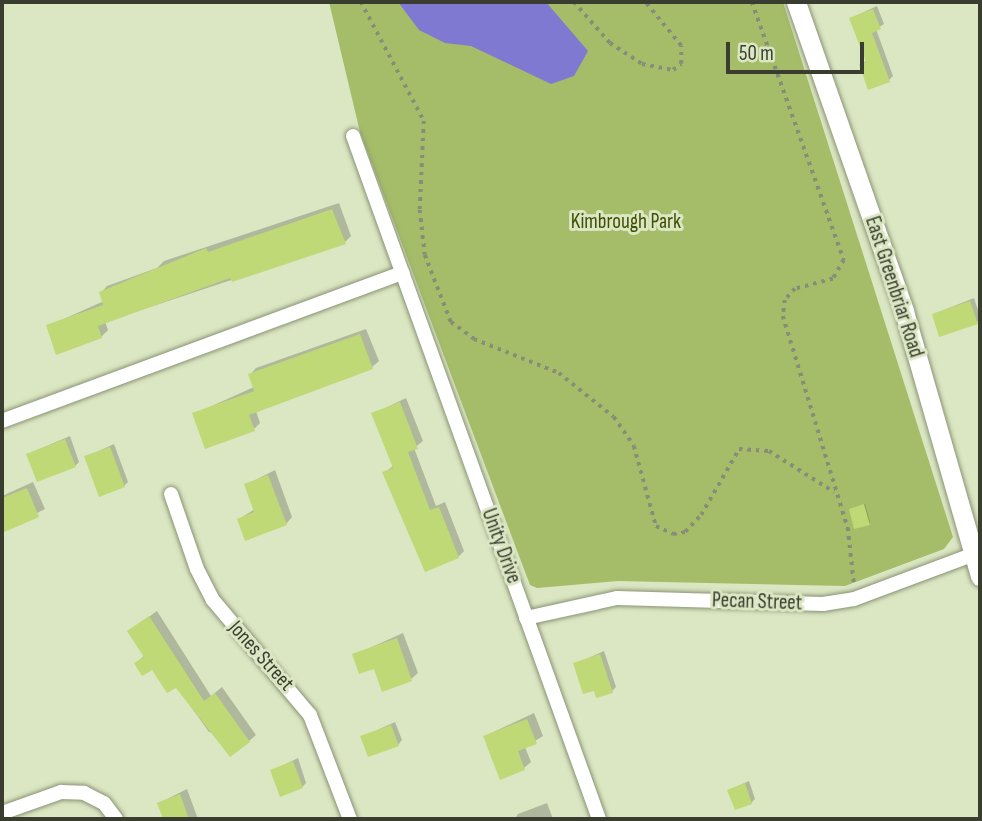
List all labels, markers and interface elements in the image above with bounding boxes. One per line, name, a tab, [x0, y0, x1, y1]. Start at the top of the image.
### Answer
scale bar	[730, 28, 868, 72]
text: 50 m	[739, 41, 774, 66]
park label: Kimbrough Park	[571, 209, 681, 235]
street label: East Greenbriar Road	[859, 213, 929, 361]
street label: Unity Drive	[476, 505, 526, 587]
street label: Pecan Street	[712, 588, 802, 616]
street label: Jones Street	[223, 616, 299, 696]

